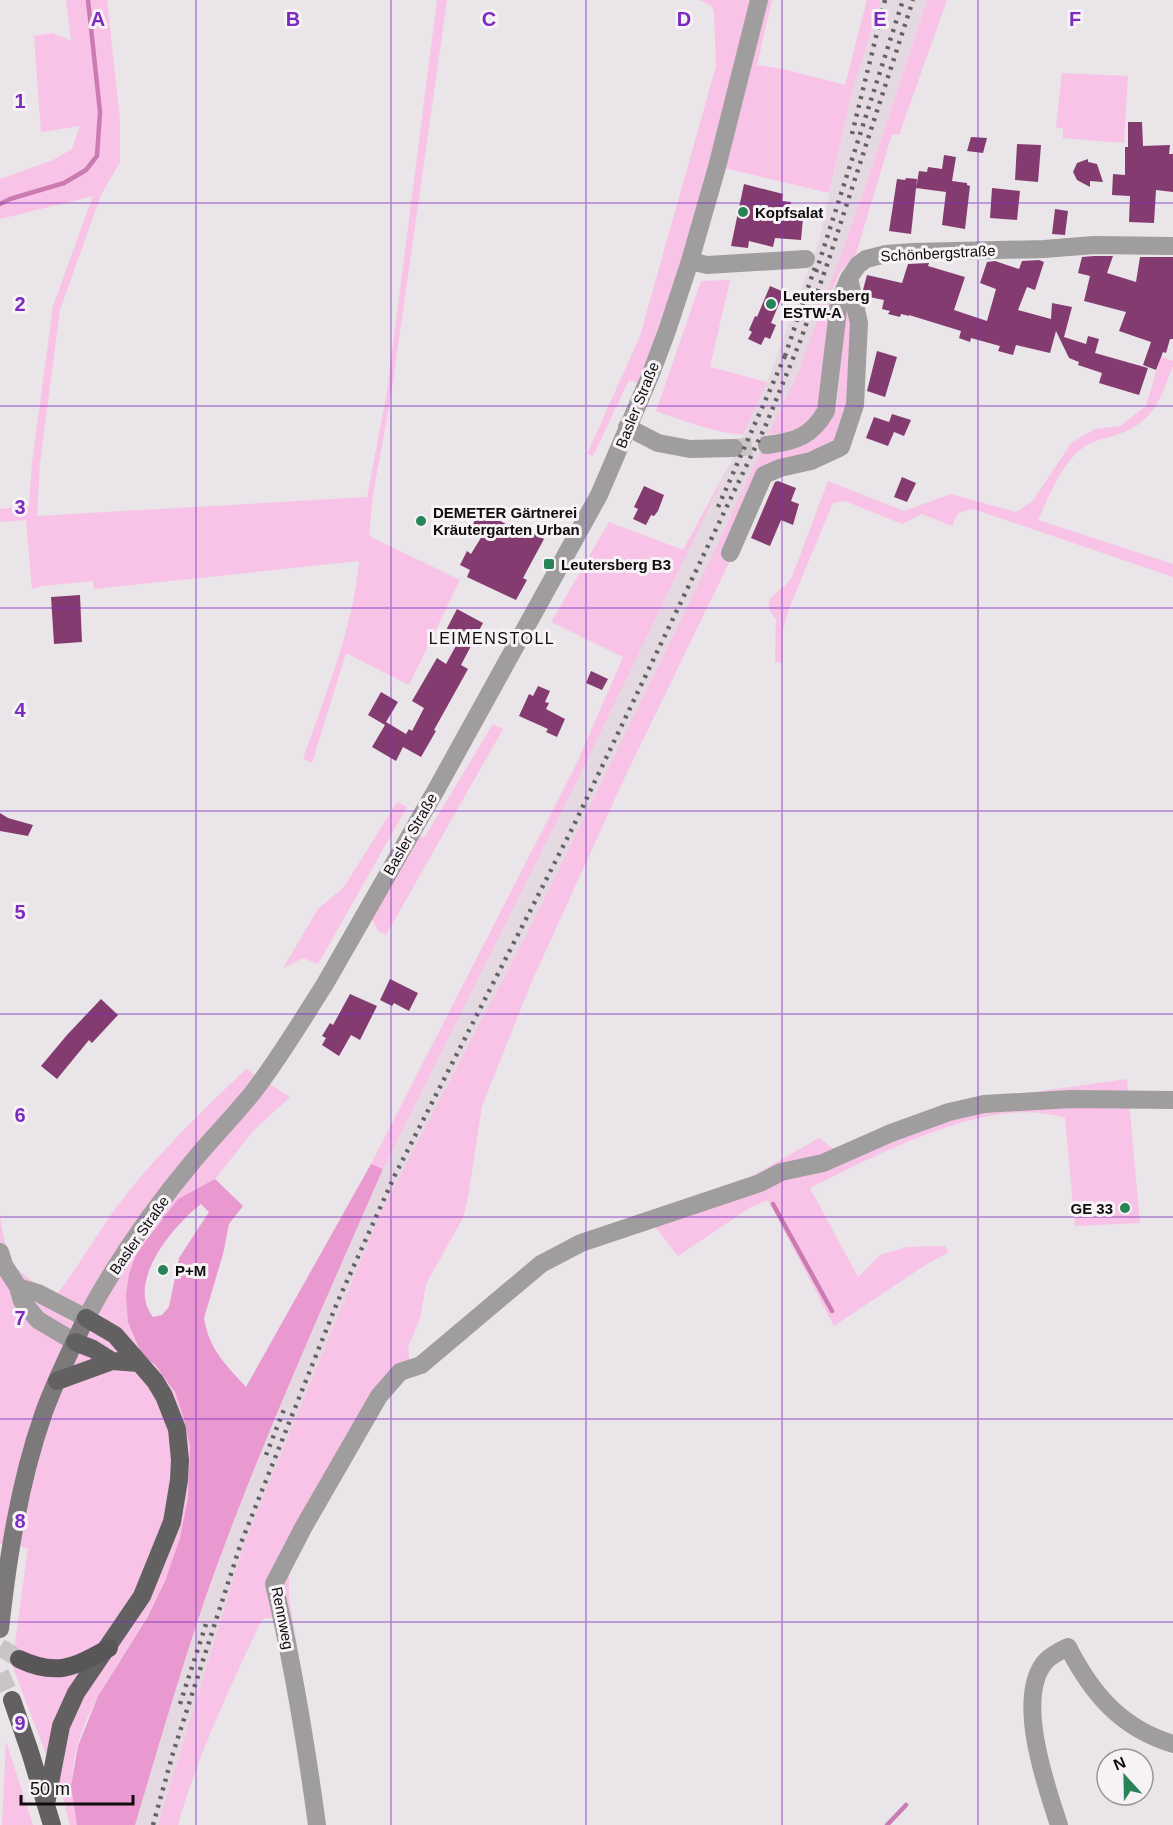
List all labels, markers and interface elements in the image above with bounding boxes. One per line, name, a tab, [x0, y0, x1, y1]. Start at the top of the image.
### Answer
text: A	[91, 8, 105, 30]
text: B	[286, 8, 300, 30]
text: C	[482, 8, 496, 30]
text: D	[677, 8, 691, 30]
text: E	[873, 8, 887, 30]
text: F	[1069, 8, 1081, 30]
text: 1	[14, 90, 26, 112]
place label: Kopfsalat	[755, 204, 823, 221]
marker: Kopfsalat	[736, 205, 750, 219]
street label: Schönbergstraße	[880, 242, 996, 264]
place label: Leutersberg ESTW-A	[783, 287, 870, 321]
text: 2	[14, 293, 26, 315]
marker: Leutersberg ESTW-A	[764, 297, 778, 311]
street label: Basler Straße	[612, 359, 662, 451]
text: 3	[14, 496, 26, 518]
place label: DEMETER Gärtnerei Kräutergarten Urban	[433, 504, 580, 538]
marker: DEMETER Gärtnerei Kräutergarten Urban	[414, 514, 428, 528]
place label: Leutersberg B3	[561, 556, 671, 573]
marker: Leutersberg B3	[542, 557, 556, 571]
district label: LEIMENSTOLL	[429, 630, 555, 647]
text: 4	[14, 699, 26, 721]
street label: Basler Straße	[380, 790, 440, 878]
text: 5	[14, 901, 26, 923]
text: 6	[14, 1104, 26, 1126]
street label: Basler Straße	[106, 1193, 172, 1277]
place label: GE 33	[1070, 1200, 1113, 1217]
marker: GE 33	[1118, 1201, 1132, 1215]
place label: P+M	[175, 1262, 206, 1279]
marker: P+M	[156, 1263, 170, 1277]
text: 7	[14, 1307, 26, 1329]
text: 8	[14, 1510, 26, 1532]
street label: Rennweg	[269, 1585, 297, 1651]
text: 9	[14, 1712, 26, 1734]
north arrow	[1095, 1747, 1155, 1807]
text: N	[1111, 1754, 1128, 1774]
scale bar	[21, 1768, 134, 1806]
text: 50 m	[30, 1779, 70, 1799]

